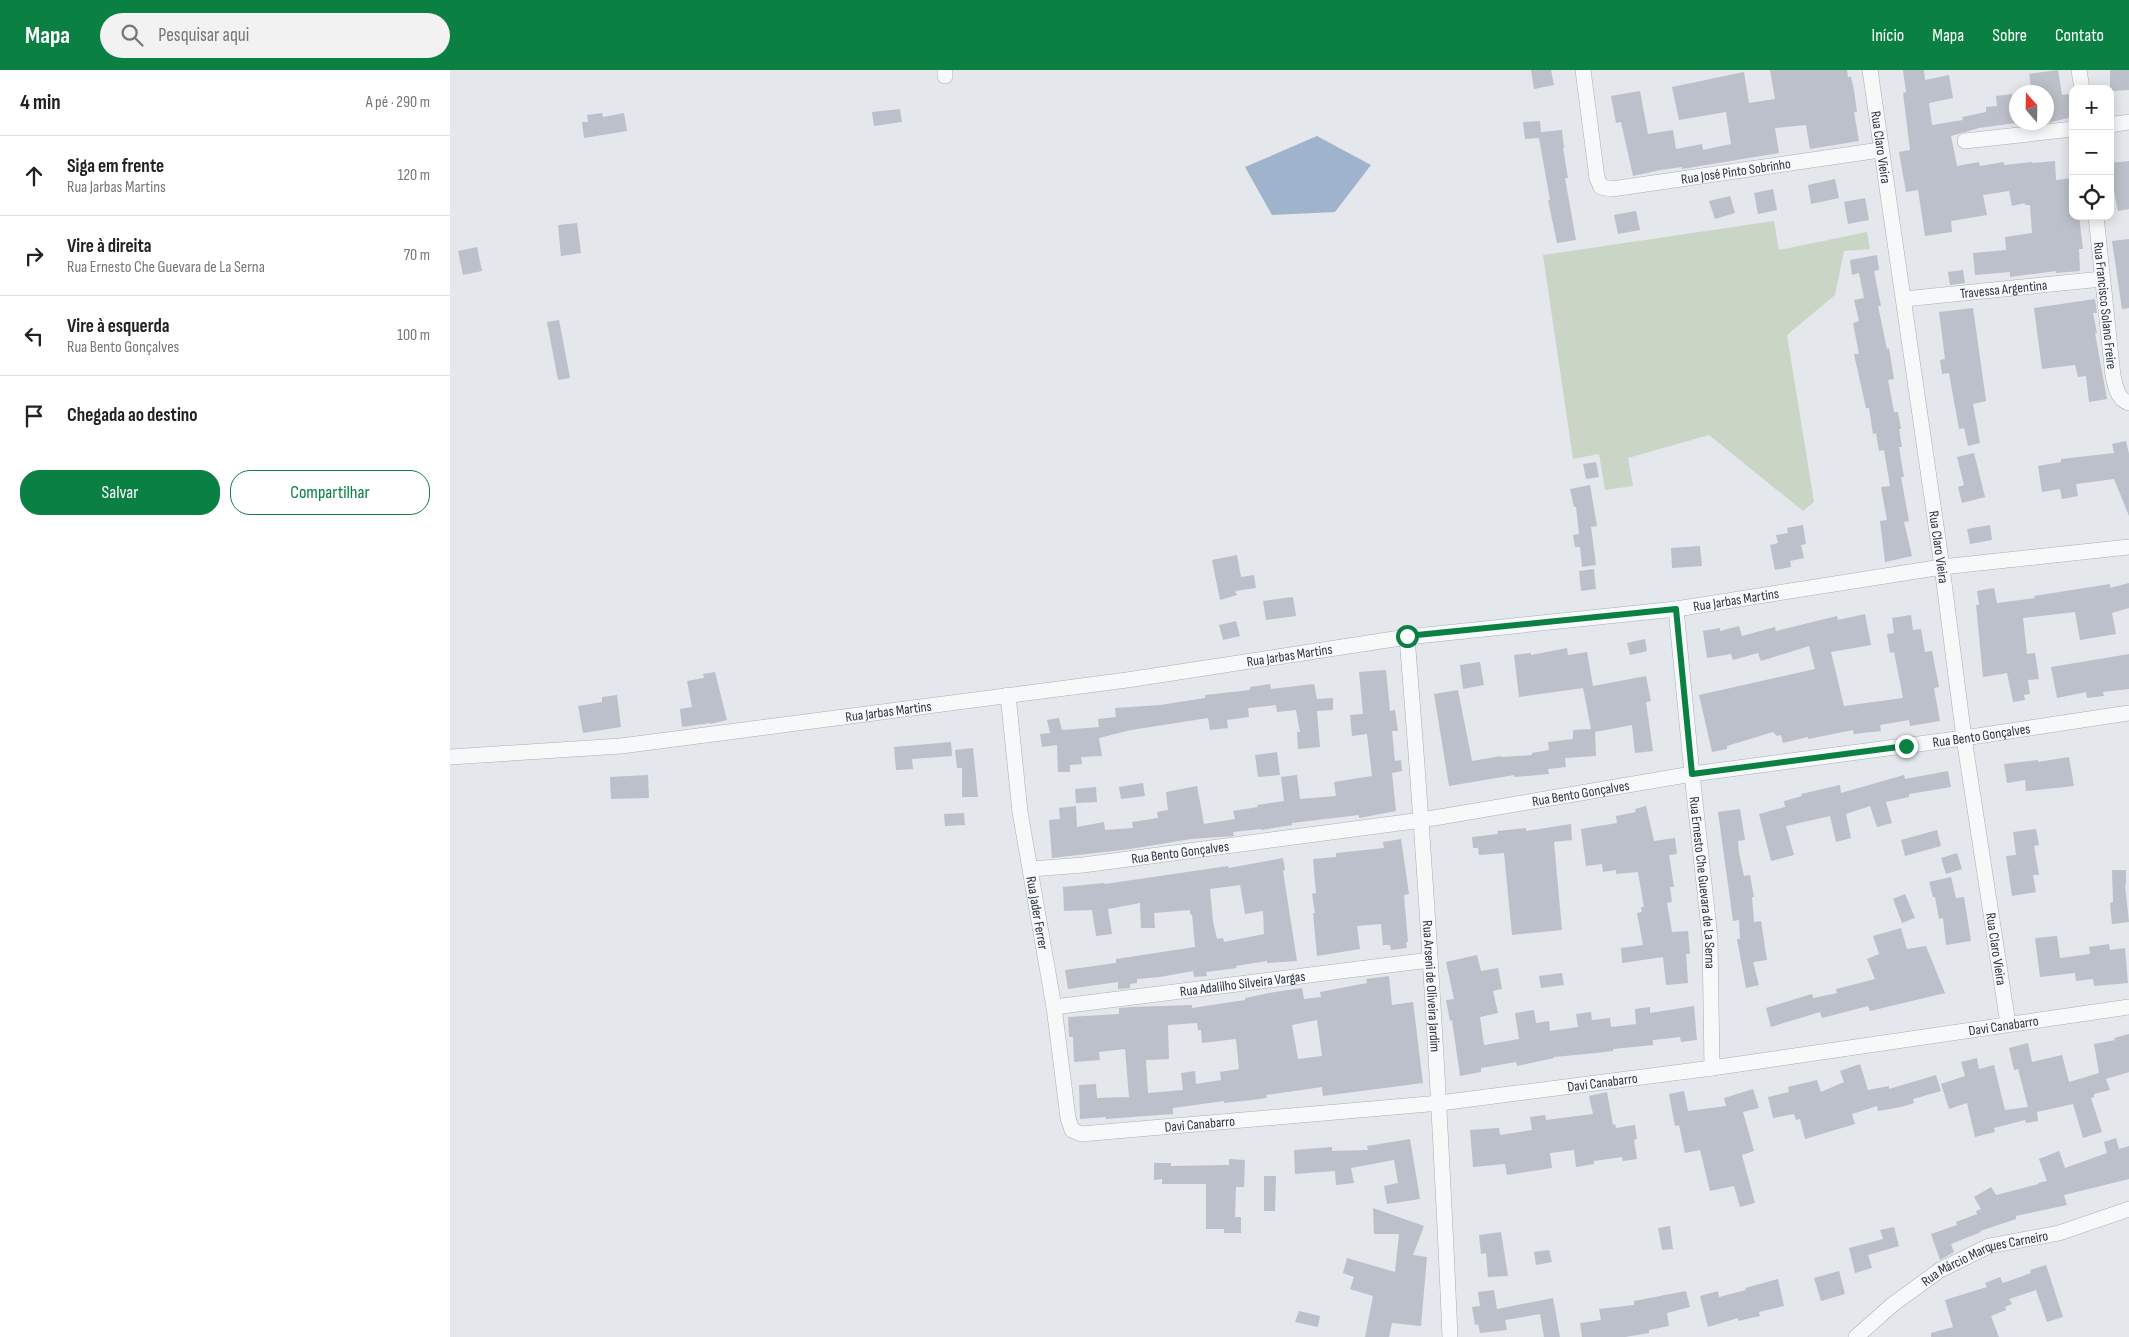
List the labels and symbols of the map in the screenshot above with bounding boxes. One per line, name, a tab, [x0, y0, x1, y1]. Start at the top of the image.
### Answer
north arrow	[2009, 85, 2054, 130]
street label: Rua Claro Vieira	[1867, 110, 1894, 185]
street label: Rua José Pinto Sobrinho	[1680, 155, 1792, 188]
street label: Rua Francisco Solano Freire	[2090, 241, 2120, 370]
street label: Travessa Argentina	[1959, 277, 2048, 302]
street label: Rua Claro Vieira	[1925, 510, 1952, 584]
street label: Rua Jarbas Martins	[1692, 585, 1780, 615]
route start	[1396, 625, 1419, 648]
street label: Rua Jarbas Martins	[1245, 641, 1334, 671]
street label: Rua Jarbas Martins	[844, 698, 932, 726]
street label: Rua Bento Gonçalves	[1932, 720, 2031, 751]
route end	[1895, 735, 1918, 758]
street label: Rua Bento Gonçalves	[1531, 777, 1631, 810]
street label: Rua Ernesto Che Guevara de La Serna	[1686, 796, 1718, 969]
street label: Rua Bento Gonçalves	[1130, 838, 1230, 868]
street label: Rua Jader Ferrer	[1022, 875, 1052, 951]
street label: Rua Claro Vieira	[1982, 912, 2010, 986]
street label: Rua Arseni de Oliveira Jardim	[1419, 920, 1444, 1053]
street label: Rua Adalilho Silveira Vargas	[1179, 968, 1306, 1000]
street label: Davi Canabarro	[1967, 1012, 2040, 1039]
street label: Davi Canabarro	[1566, 1070, 1639, 1096]
street label: Davi Canabarro	[1164, 1113, 1236, 1136]
street label: Rua Márcio Marques Carneiro	[1918, 1227, 2050, 1290]

